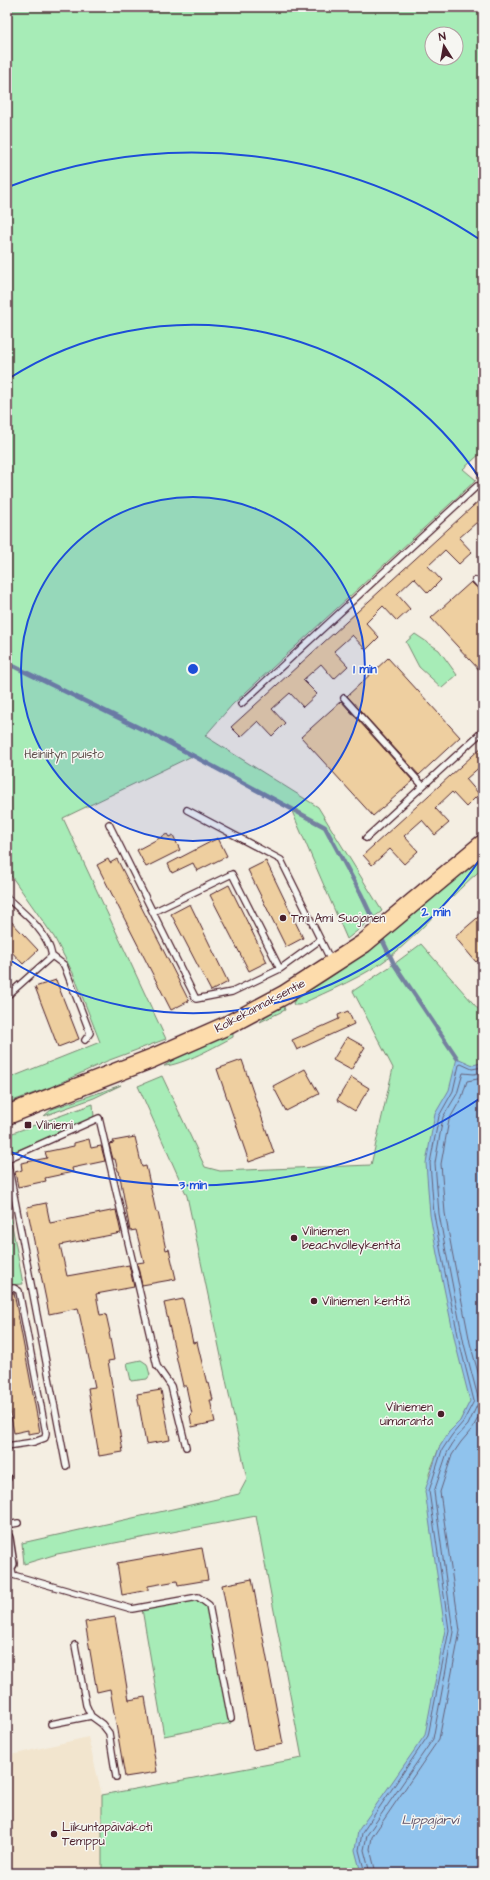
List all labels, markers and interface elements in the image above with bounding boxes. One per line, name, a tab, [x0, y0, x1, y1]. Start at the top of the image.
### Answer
north arrow	[424, 26, 464, 66]
text: N	[437, 29, 447, 45]
text: 1 min	[353, 661, 377, 678]
centre of rings	[186, 662, 200, 676]
park label: Heiniityn puisto	[24, 746, 104, 764]
text: 2 min	[421, 904, 450, 921]
place label: Tmi Ami Suojanen	[291, 910, 385, 927]
marker: Tmi Ami Suojanen	[278, 913, 288, 923]
street label: Kolkekannaksentie	[212, 975, 309, 1037]
place label: Vilniemi	[36, 1117, 73, 1134]
marker: Vilniemi	[23, 1120, 33, 1130]
text: 3 min	[178, 1177, 207, 1194]
place label: Vilniemen beachvolleykenttä	[302, 1223, 400, 1255]
marker: Vilniemen beachvolleykenttä	[289, 1233, 299, 1243]
place label: Vilniemen kenttä	[322, 1293, 410, 1310]
marker: Vilniemen kenttä	[309, 1296, 319, 1306]
place label: Vilniemen uimaranta	[380, 1399, 433, 1430]
marker: Vilniemen uimaranta	[436, 1409, 446, 1419]
water label: Lippajärvi	[402, 1811, 460, 1829]
place label: Liikuntapäiväkoti Temppu	[62, 1819, 152, 1850]
marker: Liikuntapäiväkoti Temppu	[49, 1829, 59, 1839]

